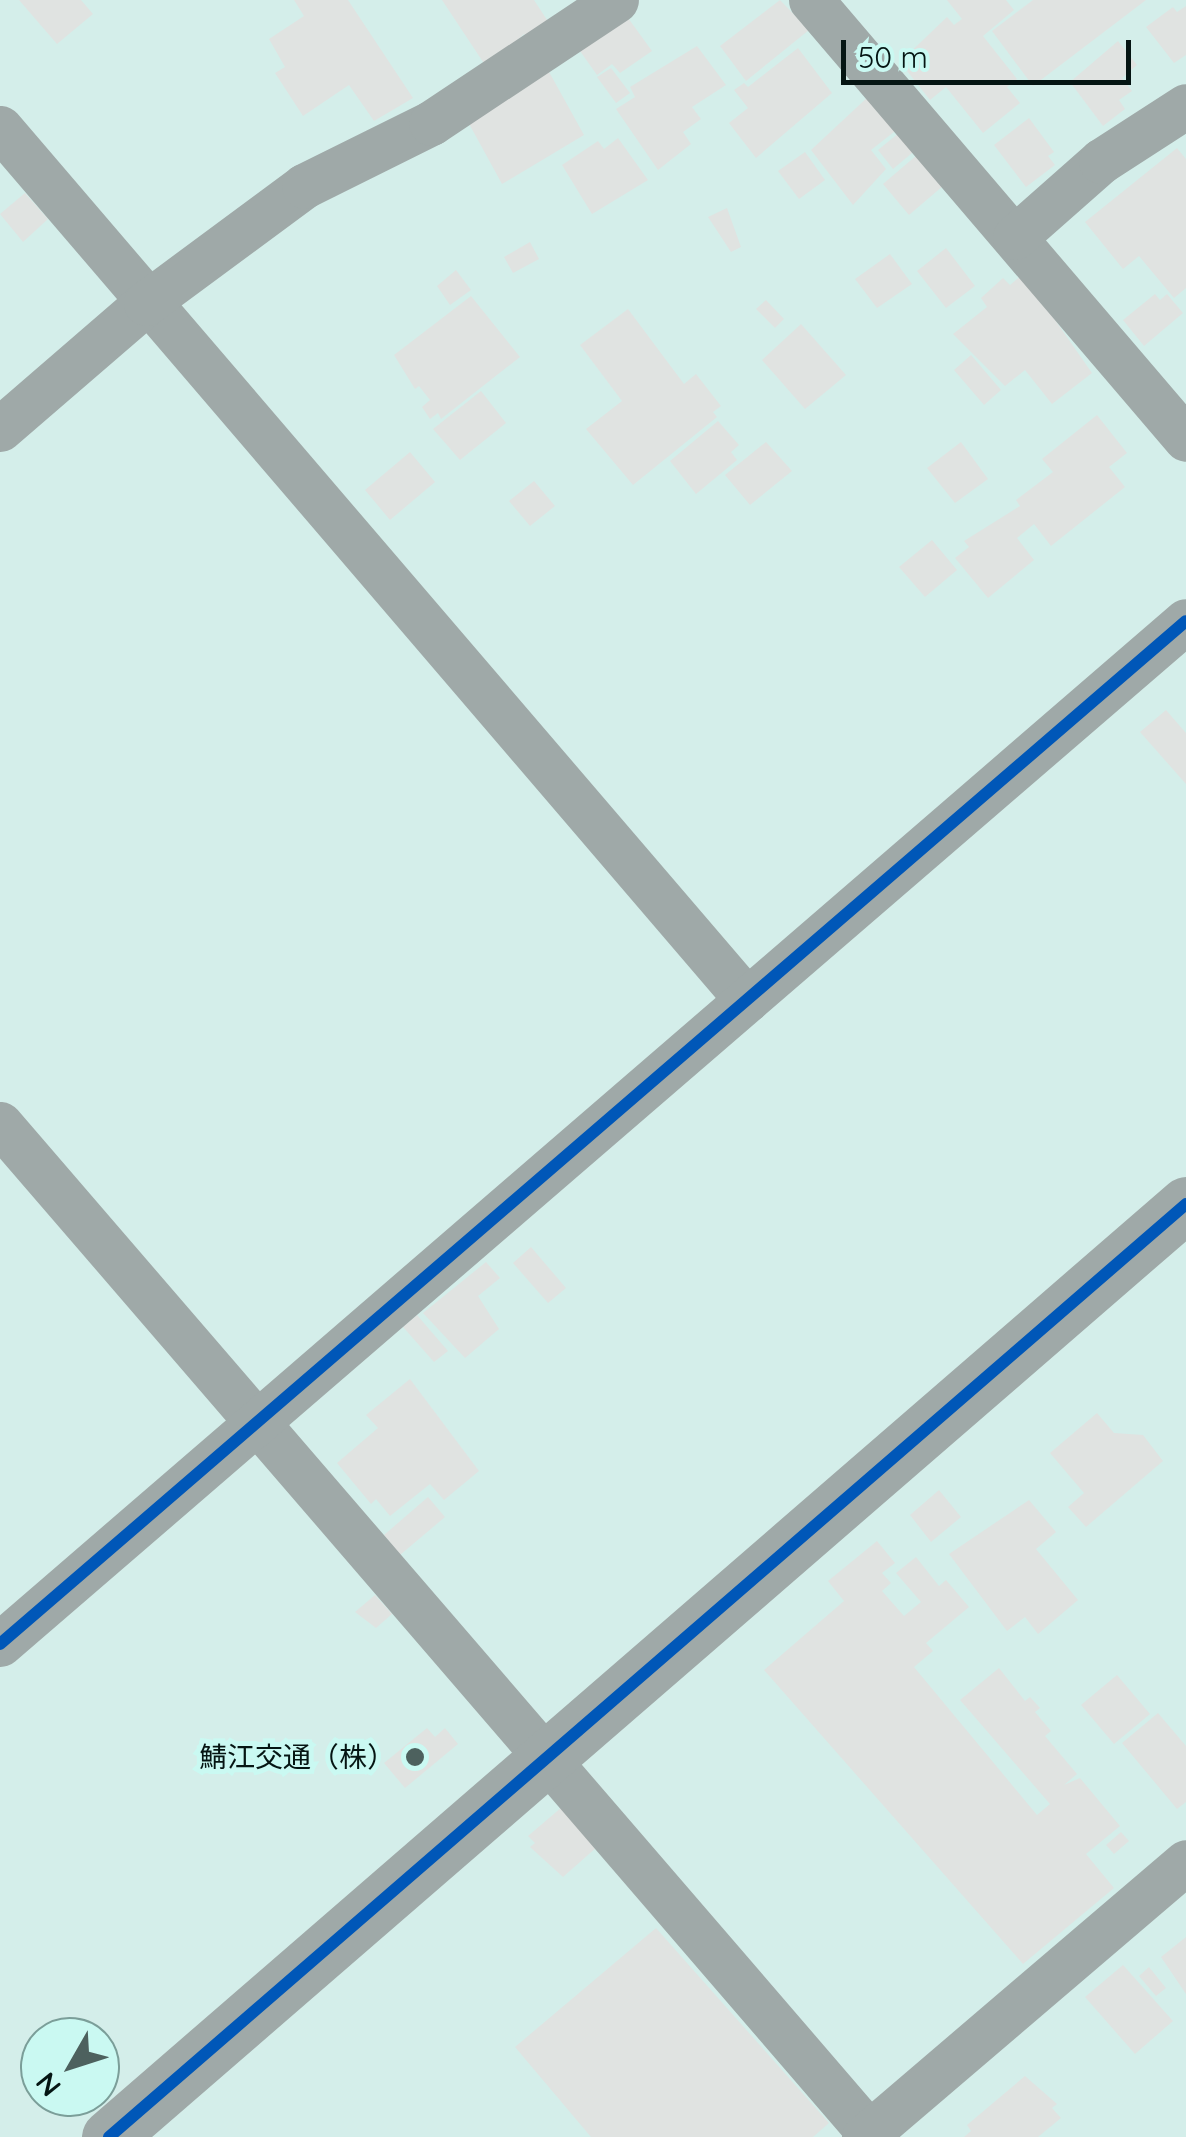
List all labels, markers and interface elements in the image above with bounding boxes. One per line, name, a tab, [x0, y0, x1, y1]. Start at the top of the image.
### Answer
scale bar	[846, 20, 1136, 82]
text: 50 m	[858, 38, 928, 76]
place label: 鯖江交通（株）	[199, 1740, 395, 1774]
marker: 鯖江交通（株）	[404, 1746, 426, 1768]
north arrow	[20, 2017, 120, 2117]
text: N	[28, 2066, 68, 2104]

